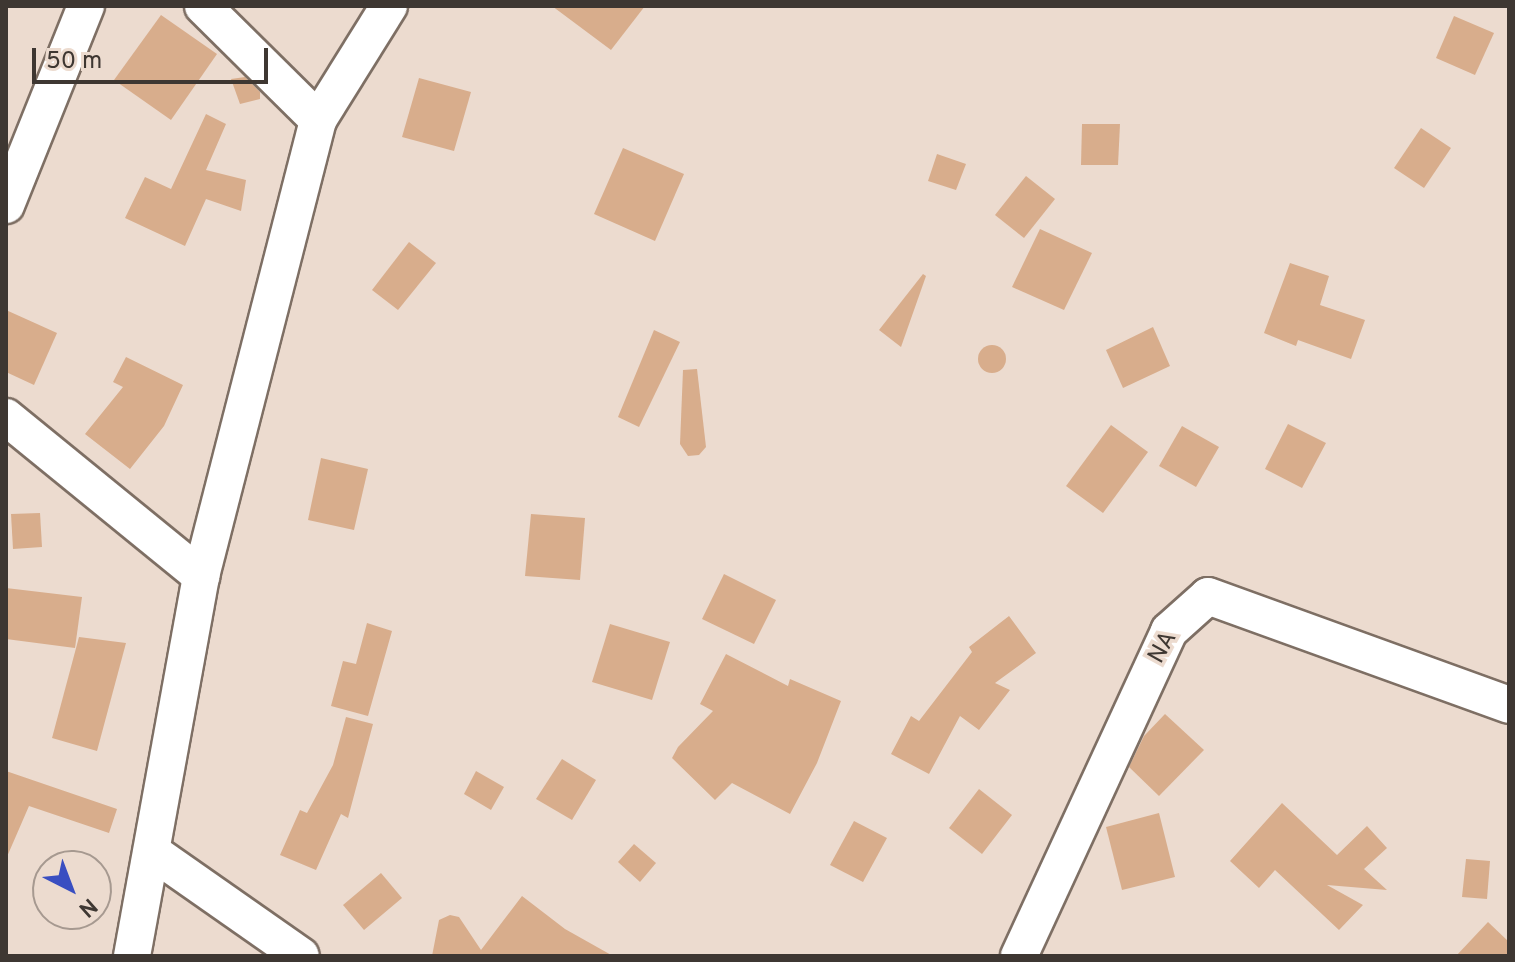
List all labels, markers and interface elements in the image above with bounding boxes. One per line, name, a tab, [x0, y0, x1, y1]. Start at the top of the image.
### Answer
scale bar	[36, 32, 272, 82]
text: 50 m	[46, 47, 102, 77]
street label: NA	[1143, 627, 1185, 669]
north arrow	[32, 850, 112, 930]
text: N	[72, 891, 102, 922]

